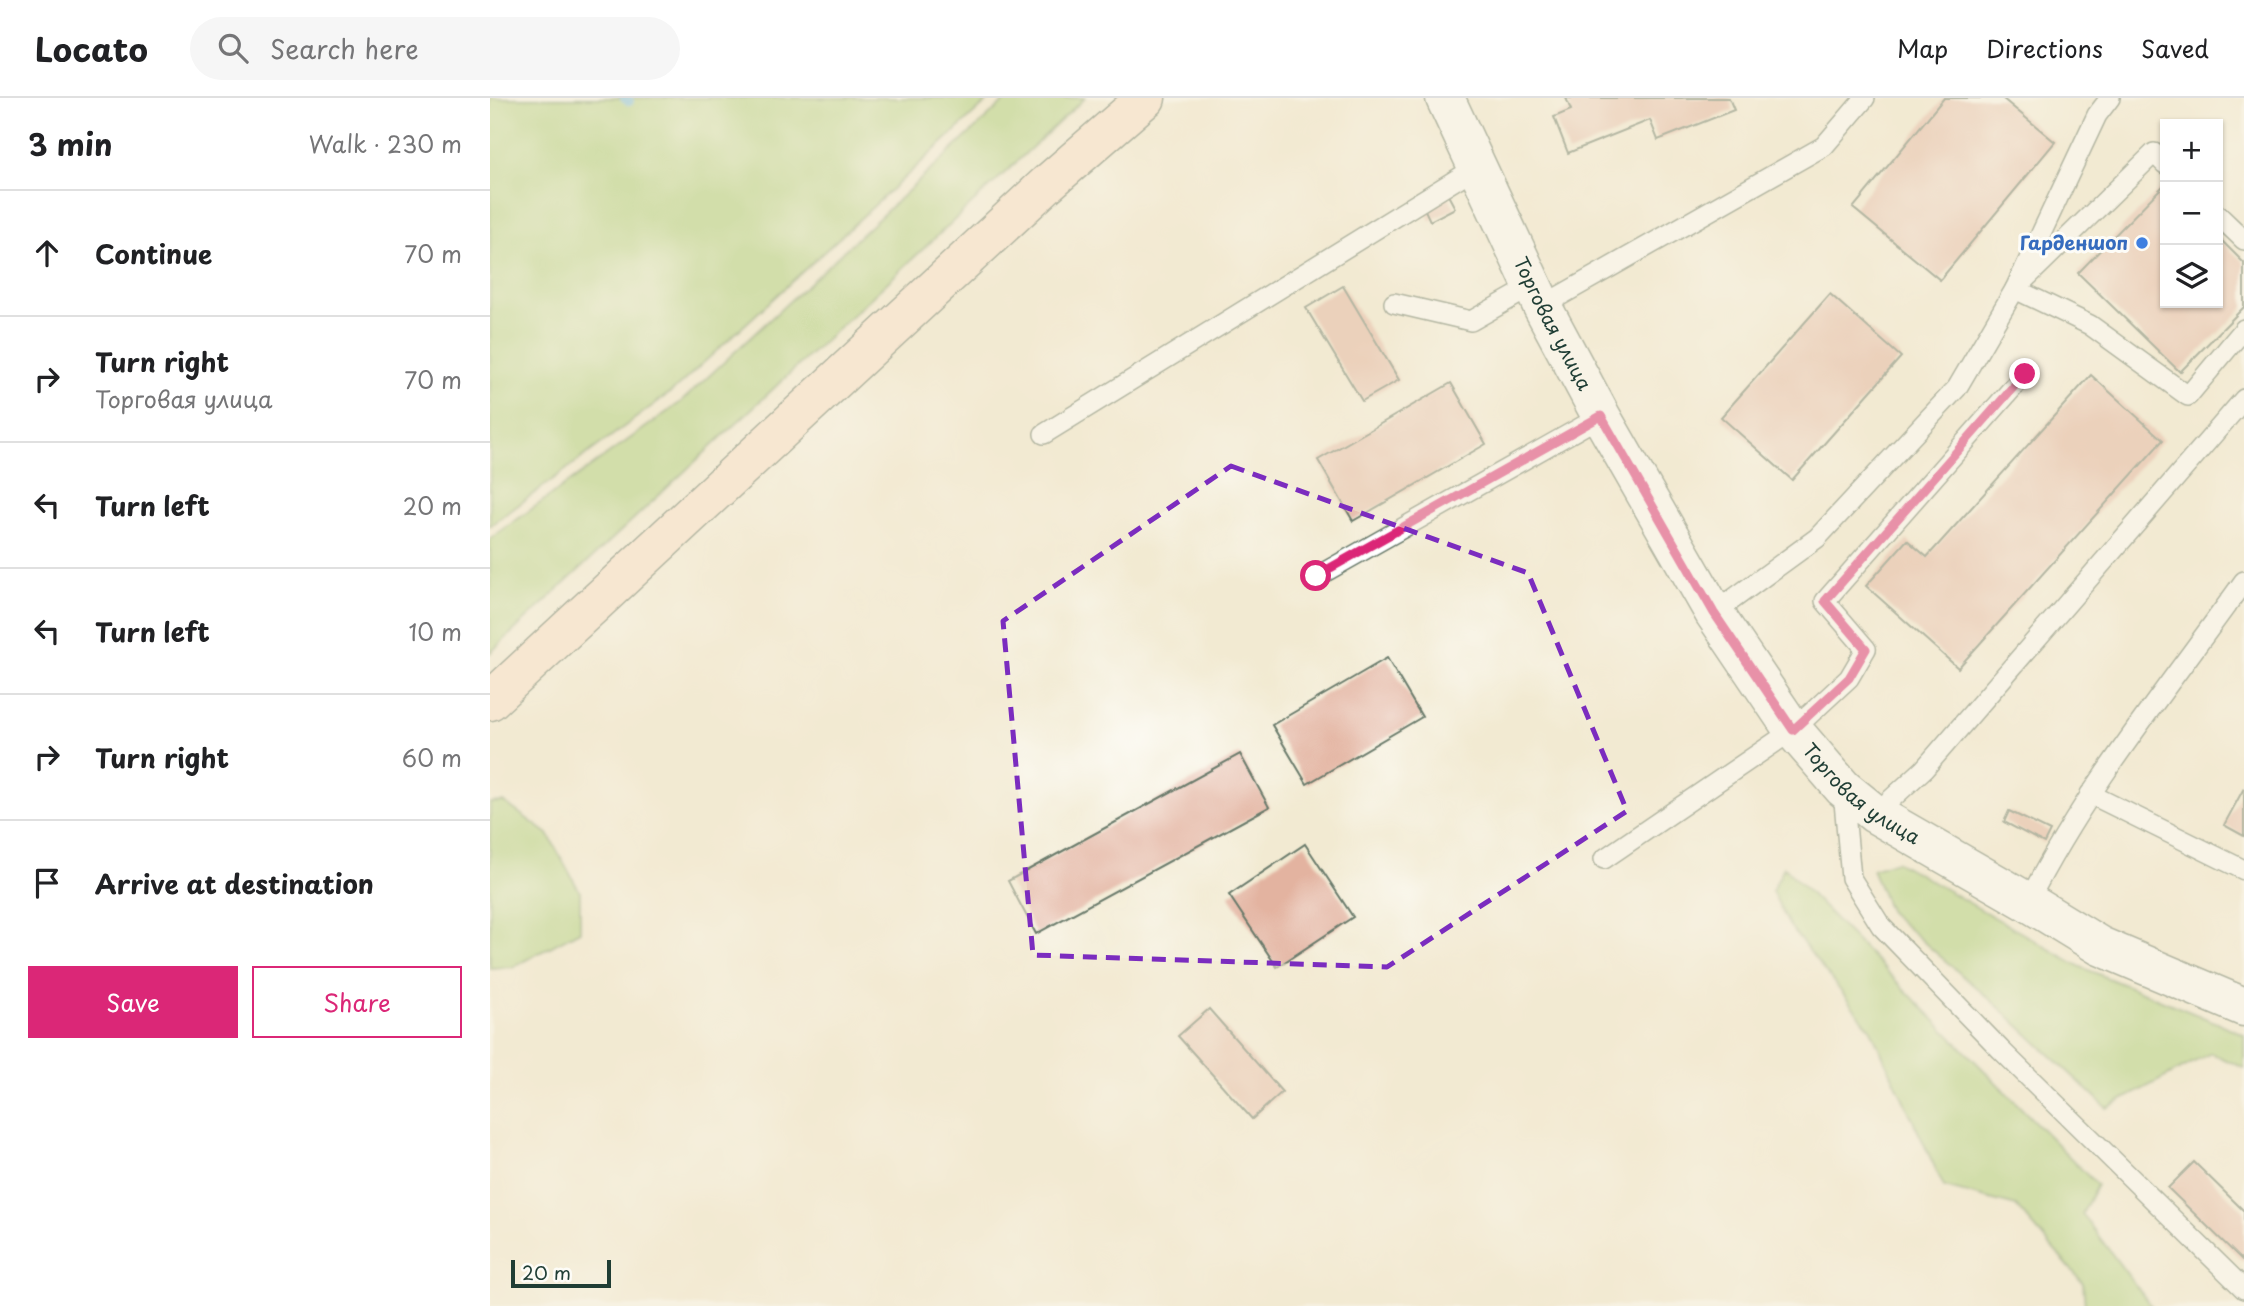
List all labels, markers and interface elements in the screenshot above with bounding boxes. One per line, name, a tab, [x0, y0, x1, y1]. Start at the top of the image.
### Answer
search box	[190, 17, 680, 80]
text: Locato	[35, 23, 148, 73]
icon: search	[214, 29, 252, 67]
text: Search here	[270, 29, 419, 68]
text: Map	[1897, 30, 1948, 66]
text: Directions	[1986, 30, 2103, 66]
text: Saved	[2141, 30, 2209, 66]
map controls	[2160, 119, 2223, 308]
button: +	[2160, 119, 2223, 182]
text: 3 min	[28, 121, 113, 166]
text: Walk · 230 m	[309, 126, 462, 161]
button: −	[2160, 182, 2223, 245]
place label: Гарденшоп	[2020, 228, 2128, 256]
icon: ahead	[28, 234, 66, 272]
text: Continue	[95, 234, 212, 273]
marker: Гарденшоп	[2134, 235, 2150, 251]
text: 70 m	[404, 236, 462, 271]
button: layers	[2160, 245, 2223, 308]
street label: Торговая улица	[1508, 252, 1600, 395]
text: Turn right	[95, 342, 229, 381]
route end	[2009, 358, 2040, 389]
icon: right	[28, 360, 66, 398]
text: 70 m	[404, 362, 462, 397]
text: Торговая улица	[95, 381, 272, 416]
icon: left	[28, 486, 66, 524]
text: Turn left	[95, 486, 210, 525]
text: 20 m	[403, 488, 462, 523]
route start	[1300, 560, 1331, 591]
icon: left	[28, 612, 66, 650]
text: Turn left	[95, 612, 210, 651]
text: 10 m	[408, 614, 462, 649]
street label: Торговая улица	[1797, 736, 1926, 850]
icon: right	[28, 738, 66, 776]
text: Turn right	[95, 738, 229, 777]
text: 60 m	[402, 740, 462, 775]
icon: arrive	[28, 864, 66, 902]
text: Arrive at destination	[95, 864, 374, 903]
button: Save	[28, 966, 238, 1038]
button: Share	[252, 966, 462, 1038]
scale bar	[511, 1257, 611, 1289]
text: 20 m	[522, 1258, 571, 1286]

